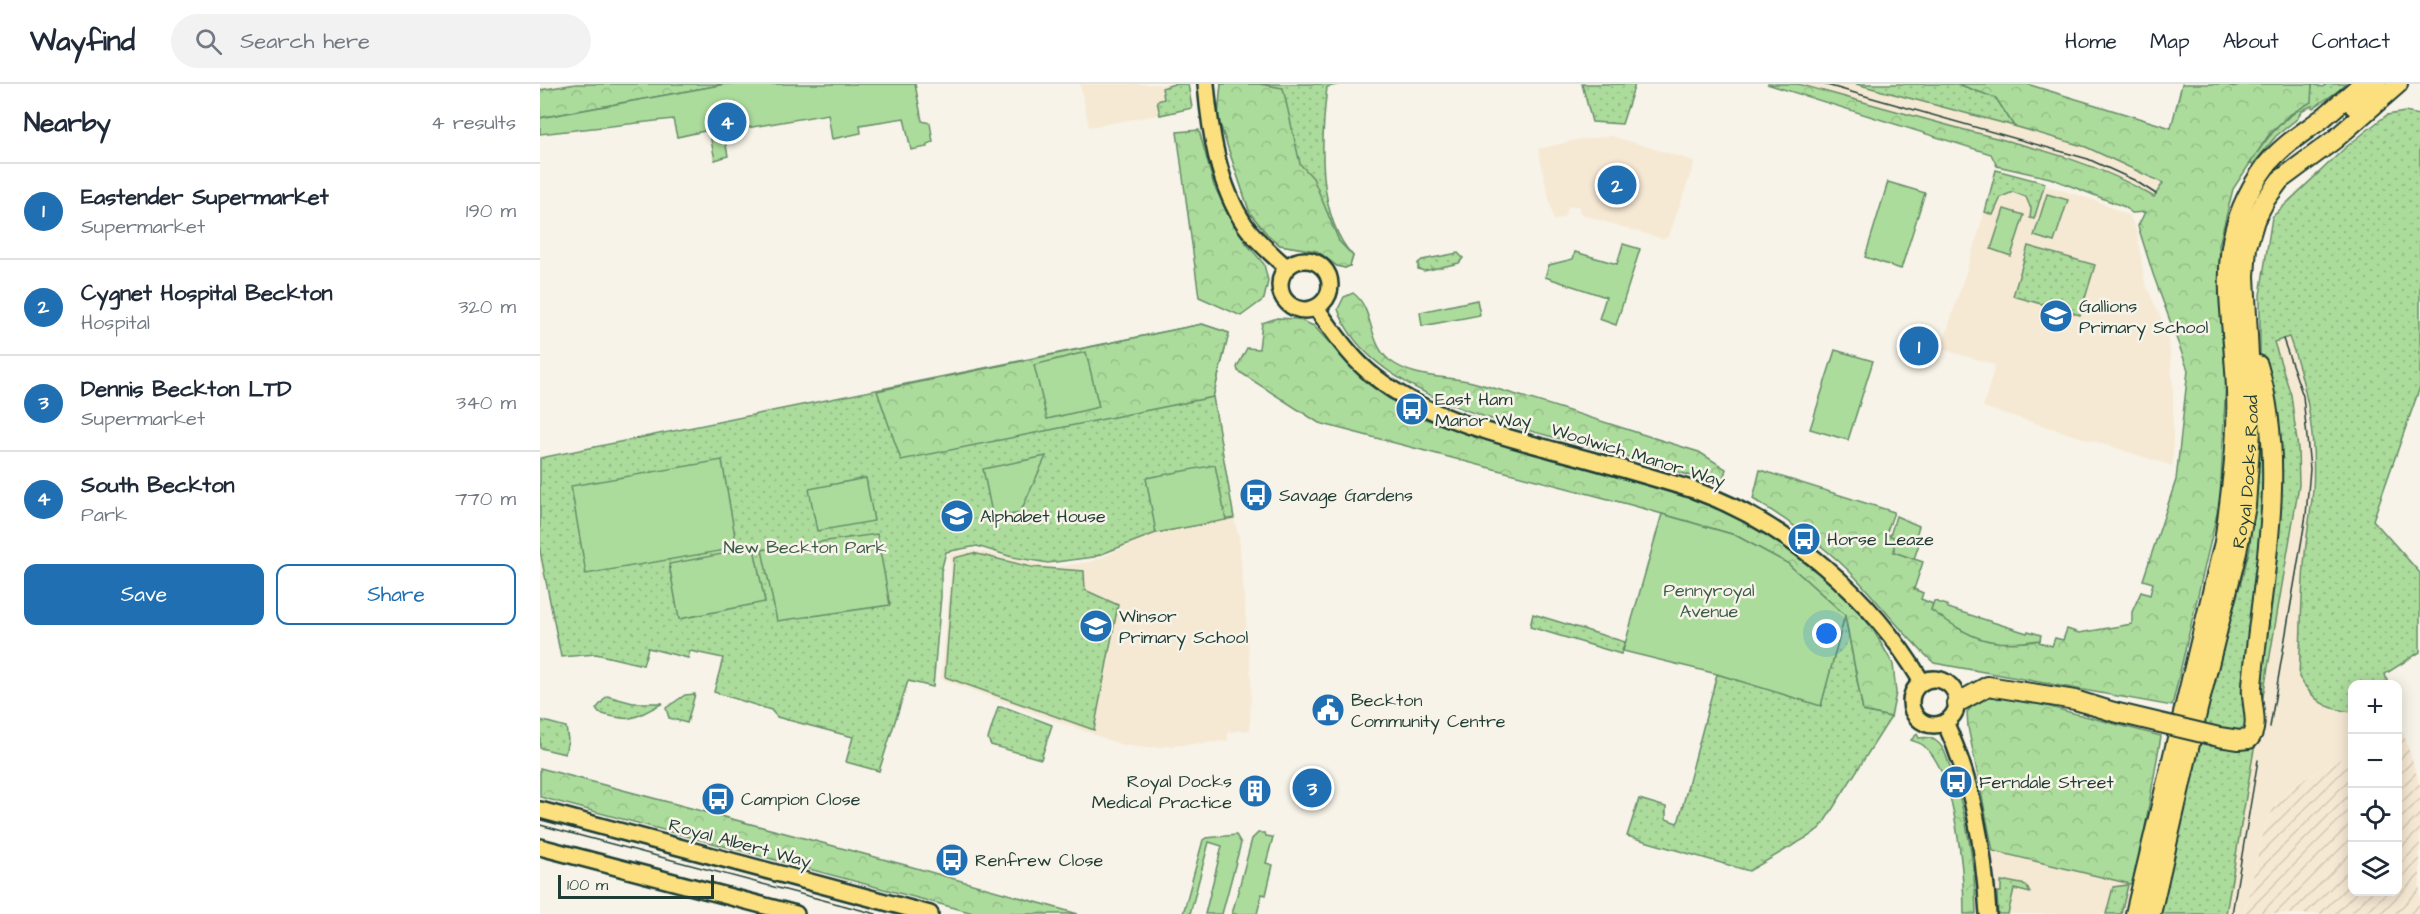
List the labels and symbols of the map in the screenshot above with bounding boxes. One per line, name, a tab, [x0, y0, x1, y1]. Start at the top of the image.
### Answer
pin: 4	[708, 99, 747, 144]
pin: 2	[1598, 162, 1636, 208]
place label: Gallions Primary School	[2079, 294, 2208, 341]
school or university icon: Gallions Primary School	[2038, 298, 2074, 334]
pin: 1	[1900, 324, 1938, 368]
place label: East Ham Manor Way	[1435, 387, 1531, 434]
bus stop icon: East Ham Manor Way	[1394, 391, 1430, 427]
street label: Royal Docks Road	[2226, 395, 2265, 551]
street label: Woolwich Manor Way	[1547, 417, 1728, 495]
bus stop icon: Savage Gardens	[1238, 477, 1274, 513]
place label: Savage Gardens	[1279, 483, 1413, 509]
school or university icon: Alphabet House	[939, 498, 975, 534]
place label: Alphabet House	[980, 504, 1106, 529]
bus stop icon: Horse Leaze	[1786, 521, 1822, 557]
place label: Horse Leaze	[1827, 527, 1934, 552]
park label: New Beckton Park	[723, 535, 887, 560]
park label: Pennyroyal Avenue	[1663, 578, 1755, 624]
place label: Winsor Primary School	[1119, 604, 1248, 651]
school or university icon: Winsor Primary School	[1078, 608, 1114, 644]
your location	[1812, 619, 1841, 648]
place label: Beckton Community Centre	[1351, 688, 1506, 735]
public building icon: Beckton Community Centre	[1310, 692, 1346, 728]
bus stop icon: Ferndale Street	[1938, 764, 1974, 800]
pin: 3	[1292, 766, 1332, 810]
place label: Royal Docks Medical Practice	[1092, 769, 1232, 815]
place label: Ferndale Street	[1979, 770, 2115, 795]
building icon: Royal Docks Medical Practice	[1237, 773, 1273, 809]
bus stop icon: Campion Close	[700, 781, 736, 817]
place label: Campion Close	[741, 787, 861, 812]
street label: Royal Albert Way	[666, 812, 814, 876]
bus stop icon: Renfrew Close	[934, 842, 970, 878]
place label: Renfrew Close	[975, 848, 1103, 873]
scale bar	[558, 872, 714, 900]

